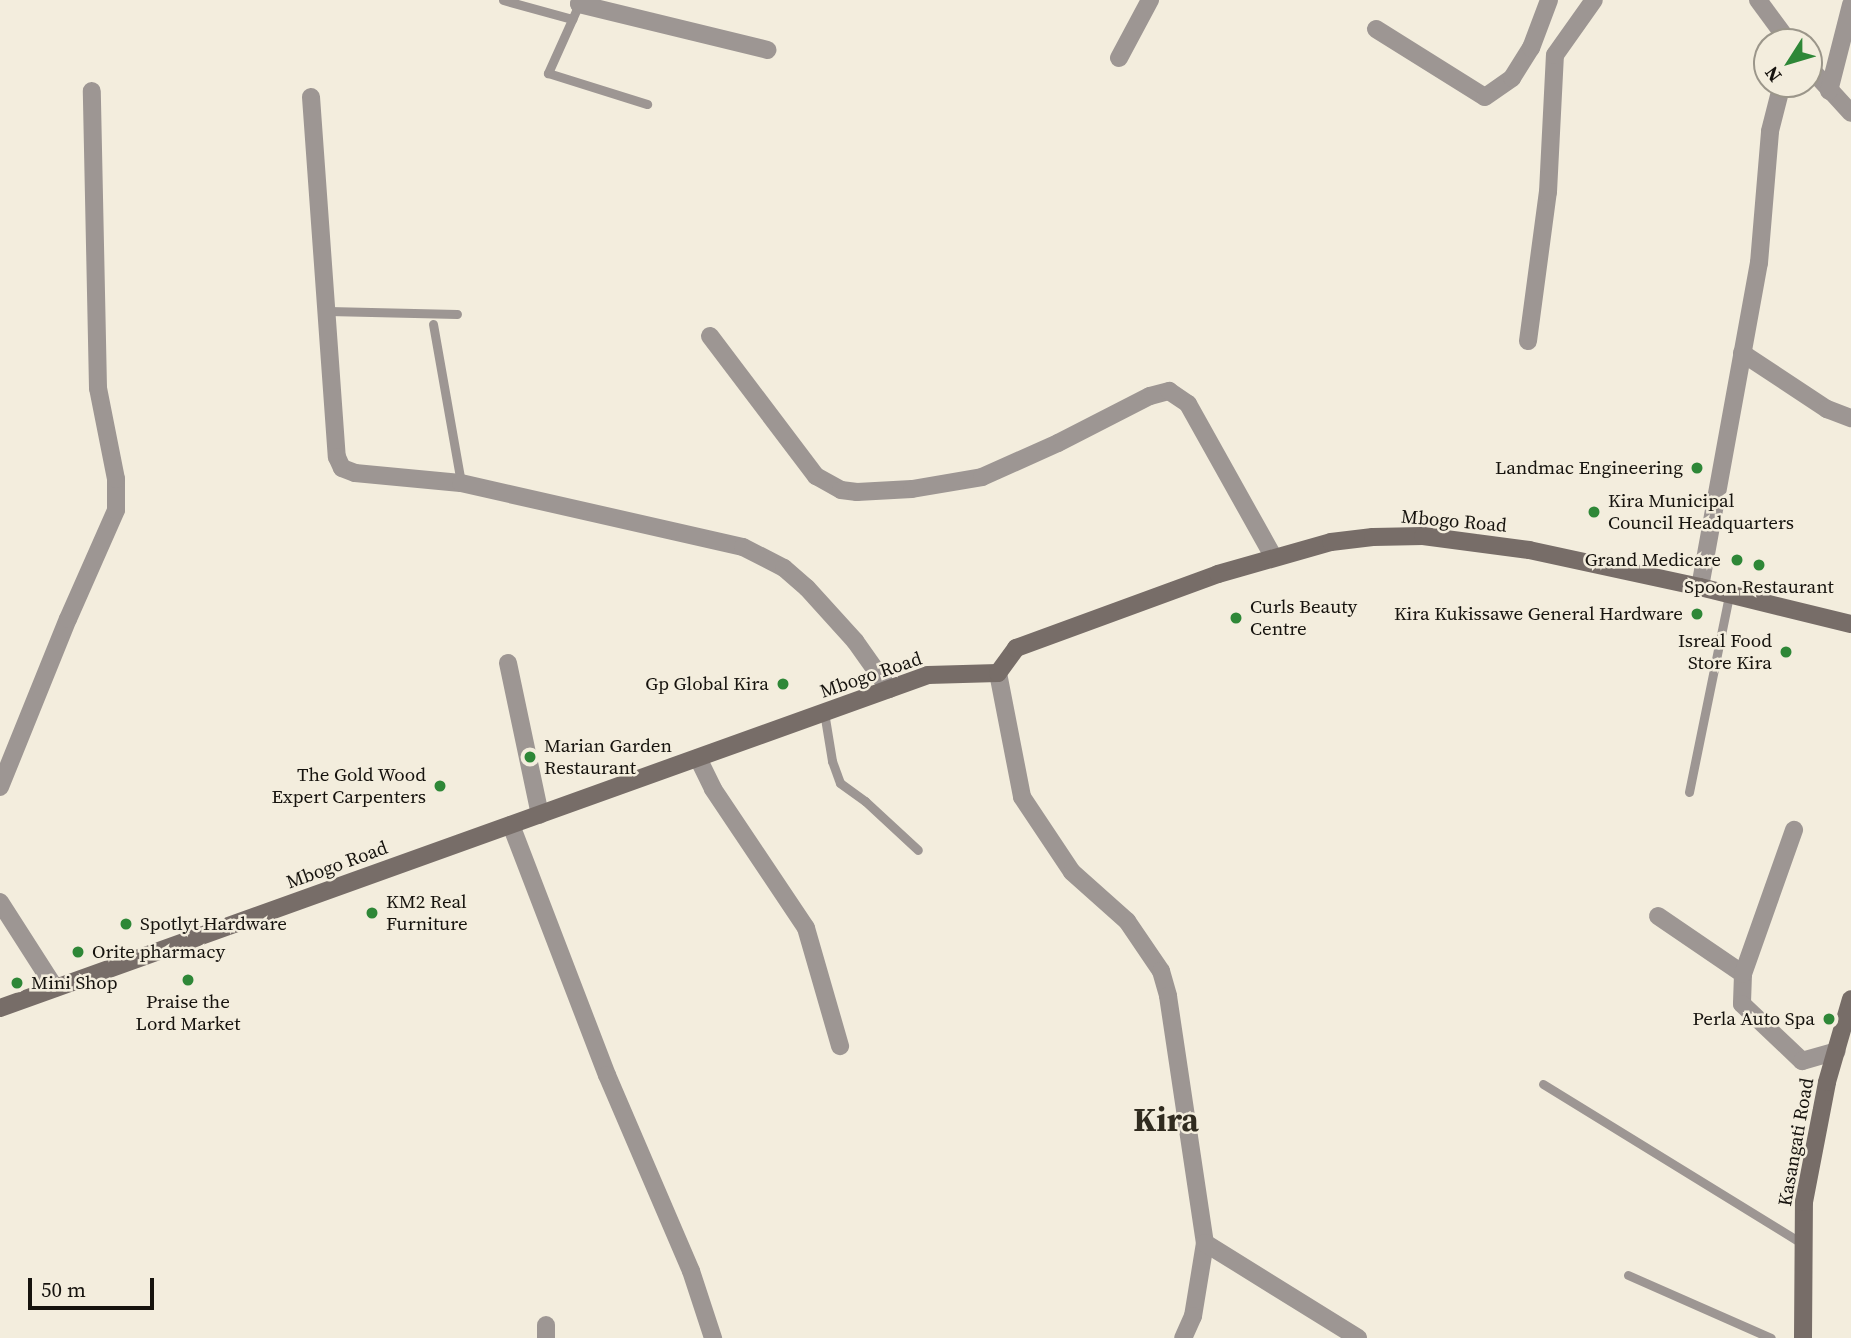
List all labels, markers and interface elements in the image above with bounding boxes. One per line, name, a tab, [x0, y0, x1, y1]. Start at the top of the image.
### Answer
north arrow	[1753, 28, 1823, 98]
text: N	[1758, 61, 1787, 88]
place label: Landmac Engineering	[1495, 457, 1683, 479]
marker: Landmac Engineering	[1689, 460, 1705, 476]
place label: Kira Municipal Council Headquarters	[1608, 490, 1794, 534]
marker: Kira Municipal Council Headquarters	[1586, 504, 1602, 520]
street label: Mbogo Road	[1400, 505, 1508, 537]
place label: Grand Medicare	[1585, 549, 1721, 571]
marker: Grand Medicare	[1727, 550, 1747, 570]
marker: Spoon Restaurant	[1751, 557, 1767, 573]
place label: Spoon Restaurant	[1684, 576, 1834, 598]
place label: Curls Beauty Centre	[1250, 596, 1357, 640]
place label: Kira Kukissawe General Hardware	[1394, 603, 1683, 625]
marker: Kira Kukissawe General Hardware	[1689, 606, 1705, 622]
marker: Curls Beauty Centre	[1228, 610, 1244, 626]
place label: Isreal Food Store Kira	[1678, 630, 1772, 674]
marker: Isreal Food Store Kira	[1778, 644, 1794, 660]
street label: Mbogo Road	[817, 647, 925, 703]
place label: Gp Global Kira	[645, 673, 769, 695]
marker: Gp Global Kira	[775, 676, 791, 692]
place label: Marian Garden Restaurant	[544, 735, 672, 779]
marker: Marian Garden Restaurant	[522, 749, 538, 765]
place label: The Gold Wood Expert Carpenters	[271, 764, 426, 808]
marker: The Gold Wood Expert Carpenters	[432, 778, 448, 794]
street label: Mbogo Road	[283, 836, 391, 894]
place label: KM2 Real Furniture	[386, 891, 468, 935]
marker: KM2 Real Furniture	[364, 905, 380, 921]
place label: Spotlyt Hardware	[140, 913, 287, 935]
marker: Spotlyt Hardware	[118, 916, 134, 932]
place label: Orite pharmacy	[92, 941, 225, 963]
marker: Orite pharmacy	[70, 944, 86, 960]
place label: Mini Shop	[31, 972, 118, 994]
marker: Praise the Lord Market	[180, 972, 196, 988]
marker: Mini Shop	[9, 975, 25, 991]
place label: Praise the Lord Market	[136, 991, 240, 1035]
place label: Perla Auto Spa	[1692, 1008, 1815, 1030]
marker: Perla Auto Spa	[1821, 1011, 1837, 1027]
street label: Kasangati Road	[1773, 1076, 1819, 1208]
district label: Kira	[1133, 1100, 1199, 1140]
scale bar	[32, 1264, 158, 1308]
text: 50 m	[41, 1275, 86, 1304]

